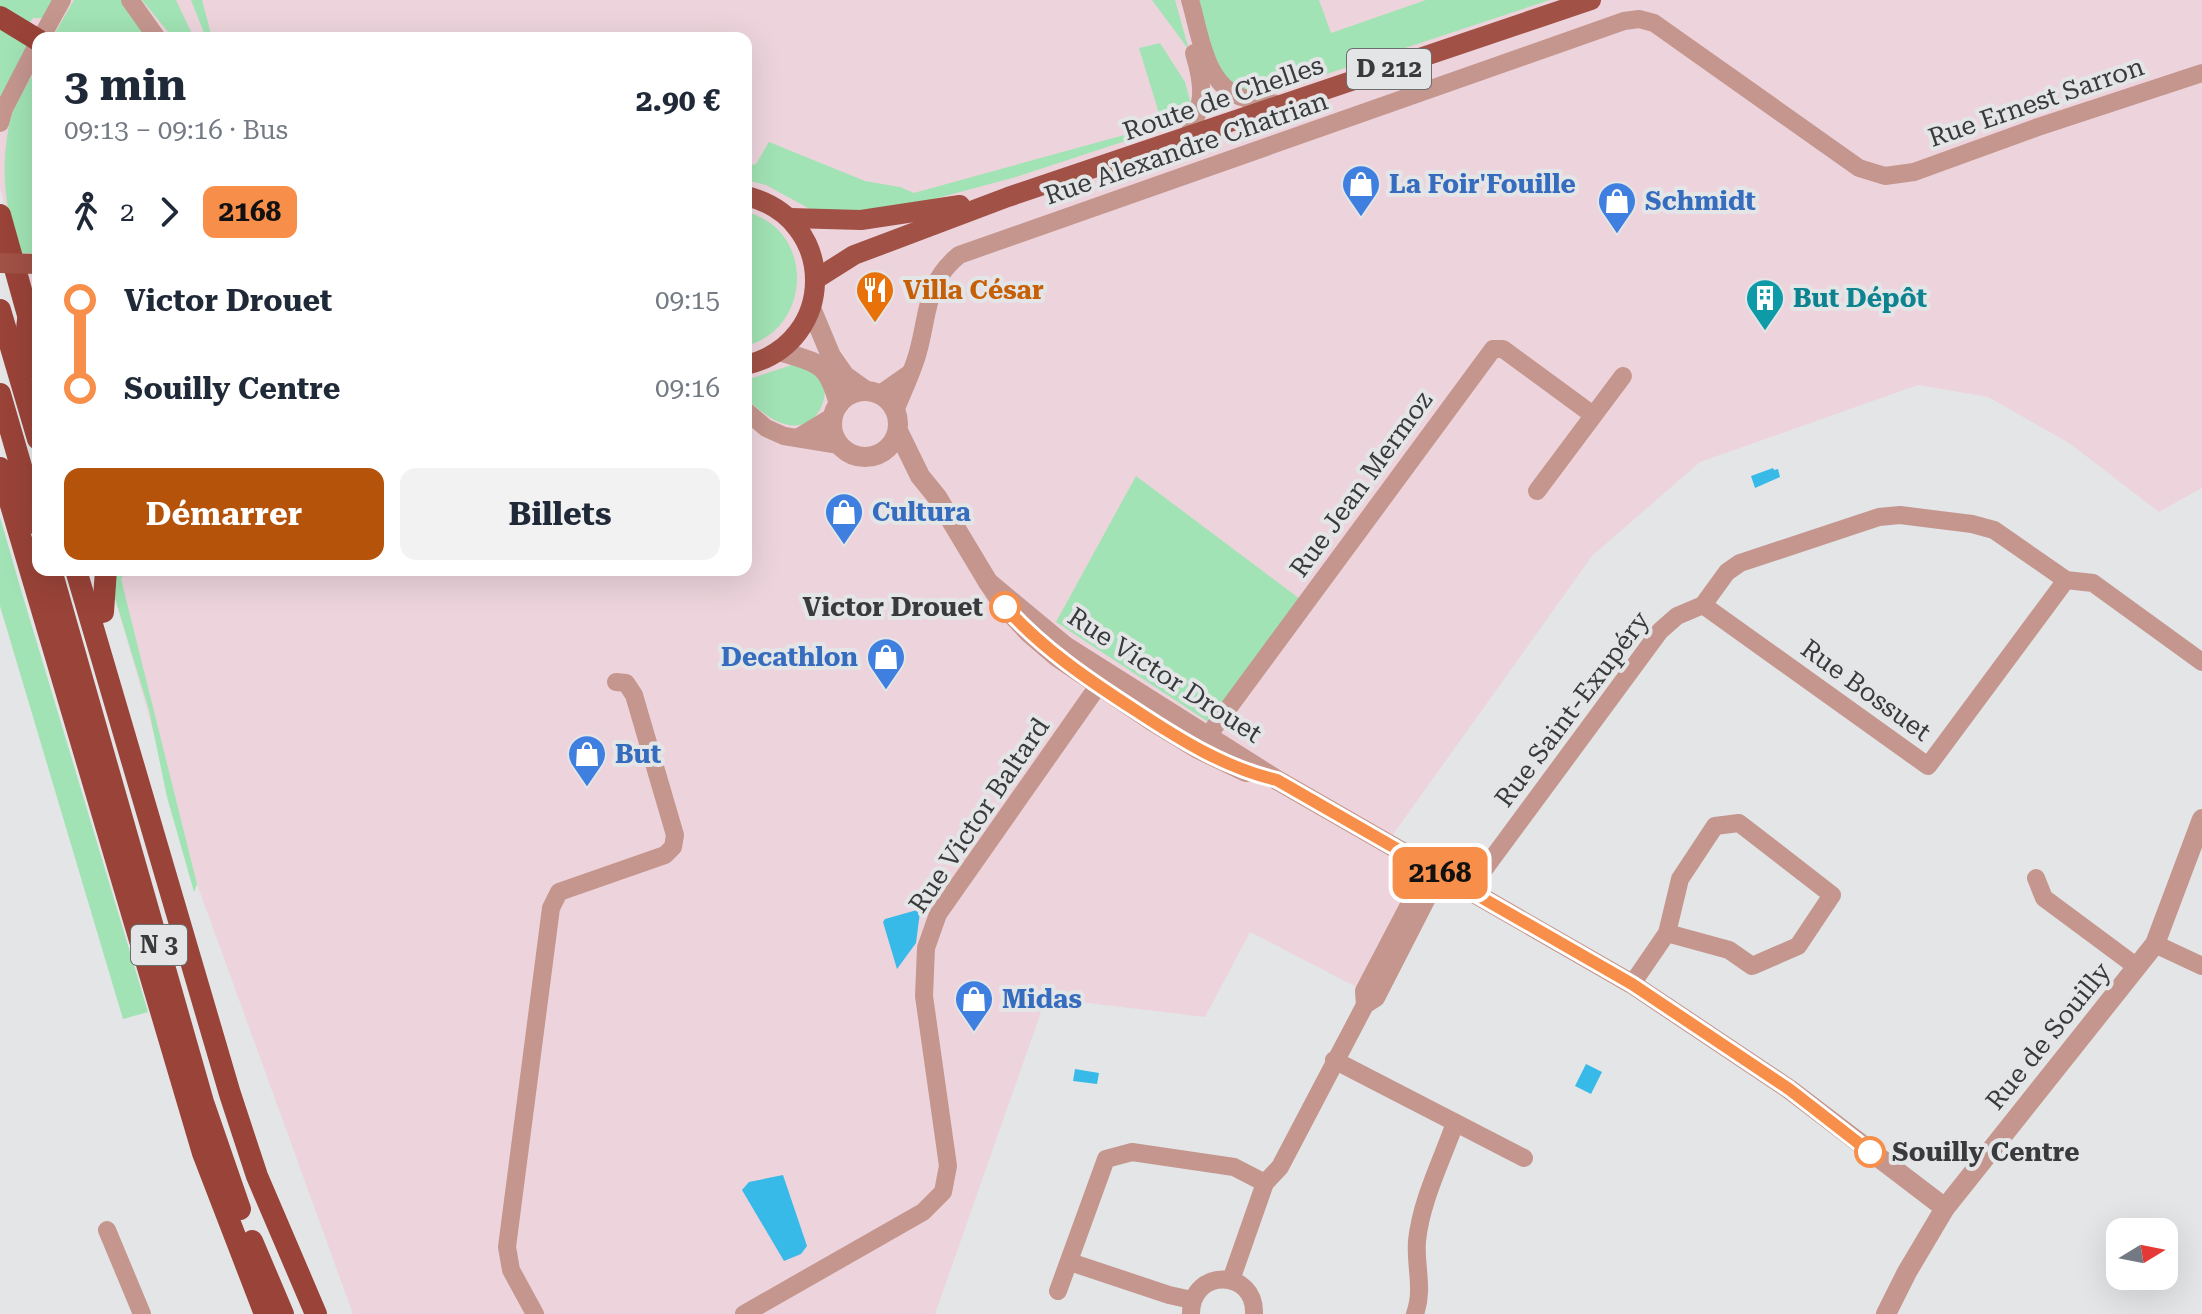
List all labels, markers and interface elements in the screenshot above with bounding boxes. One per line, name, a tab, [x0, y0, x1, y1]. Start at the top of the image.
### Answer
road number: D 212	[1347, 49, 1431, 89]
street label: Route de Chelles	[1119, 50, 1327, 146]
street label: Rue Ernest Sarron	[1924, 51, 2148, 153]
text: 3 min	[64, 59, 186, 111]
text: 2.90 €	[636, 83, 720, 118]
street label: Rue Alexandre Chatrian	[1040, 85, 1332, 211]
text: 09:13 – 09:16 · Bus	[64, 115, 288, 145]
shop icon: La Foir'Fouille	[1340, 163, 1382, 218]
place label: La Foir'Fouille	[1389, 169, 1576, 199]
shop icon: Schmidt	[1596, 180, 1638, 235]
place label: Schmidt	[1645, 186, 1756, 216]
icon: walk	[64, 190, 108, 234]
icon: forward	[147, 190, 191, 234]
text: 2168	[219, 195, 281, 228]
text: 2	[120, 197, 135, 227]
restaurant icon: Villa César	[854, 269, 896, 324]
place label: Villa César	[903, 275, 1044, 305]
building icon: But Dépôt	[1744, 277, 1786, 332]
text: Victor Drouet	[124, 283, 332, 318]
place label: But Dépôt	[1793, 283, 1927, 313]
text: 09:15	[655, 285, 720, 315]
text: Souilly Centre	[124, 371, 340, 406]
text: 09:16	[655, 373, 720, 403]
street label: Rue Jean Mermoz	[1284, 385, 1438, 583]
button: Démarrer	[64, 468, 384, 560]
button: Billets	[400, 468, 720, 560]
shop icon: Cultura	[823, 491, 865, 546]
place label: Cultura	[872, 497, 971, 527]
place label: Victor Drouet	[803, 592, 983, 622]
marker: Victor Drouet	[990, 592, 1020, 622]
street label: Rue Victor Drouet	[1062, 601, 1268, 749]
street label: Rue Saint-Exupéry	[1489, 605, 1656, 813]
street label: Rue Bossuet	[1795, 633, 1937, 747]
shop icon: Decathlon	[865, 636, 907, 691]
place label: Decathlon	[721, 642, 858, 672]
street label: Rue Victor Baltard	[903, 712, 1055, 918]
shop icon: But	[566, 733, 608, 788]
place label: But	[615, 739, 662, 769]
line badge: 2168	[1384, 847, 1496, 899]
text: 2168	[1409, 856, 1471, 889]
road number: N 3	[131, 925, 187, 965]
street label: Rue de Souilly	[1979, 956, 2117, 1116]
shop icon: Midas	[953, 978, 995, 1033]
place label: Midas	[1002, 984, 1082, 1014]
marker: Souilly Centre	[1855, 1137, 1885, 1167]
place label: Souilly Centre	[1892, 1137, 2079, 1167]
north arrow	[2106, 1218, 2178, 1290]
map controls	[2106, 1218, 2178, 1290]

